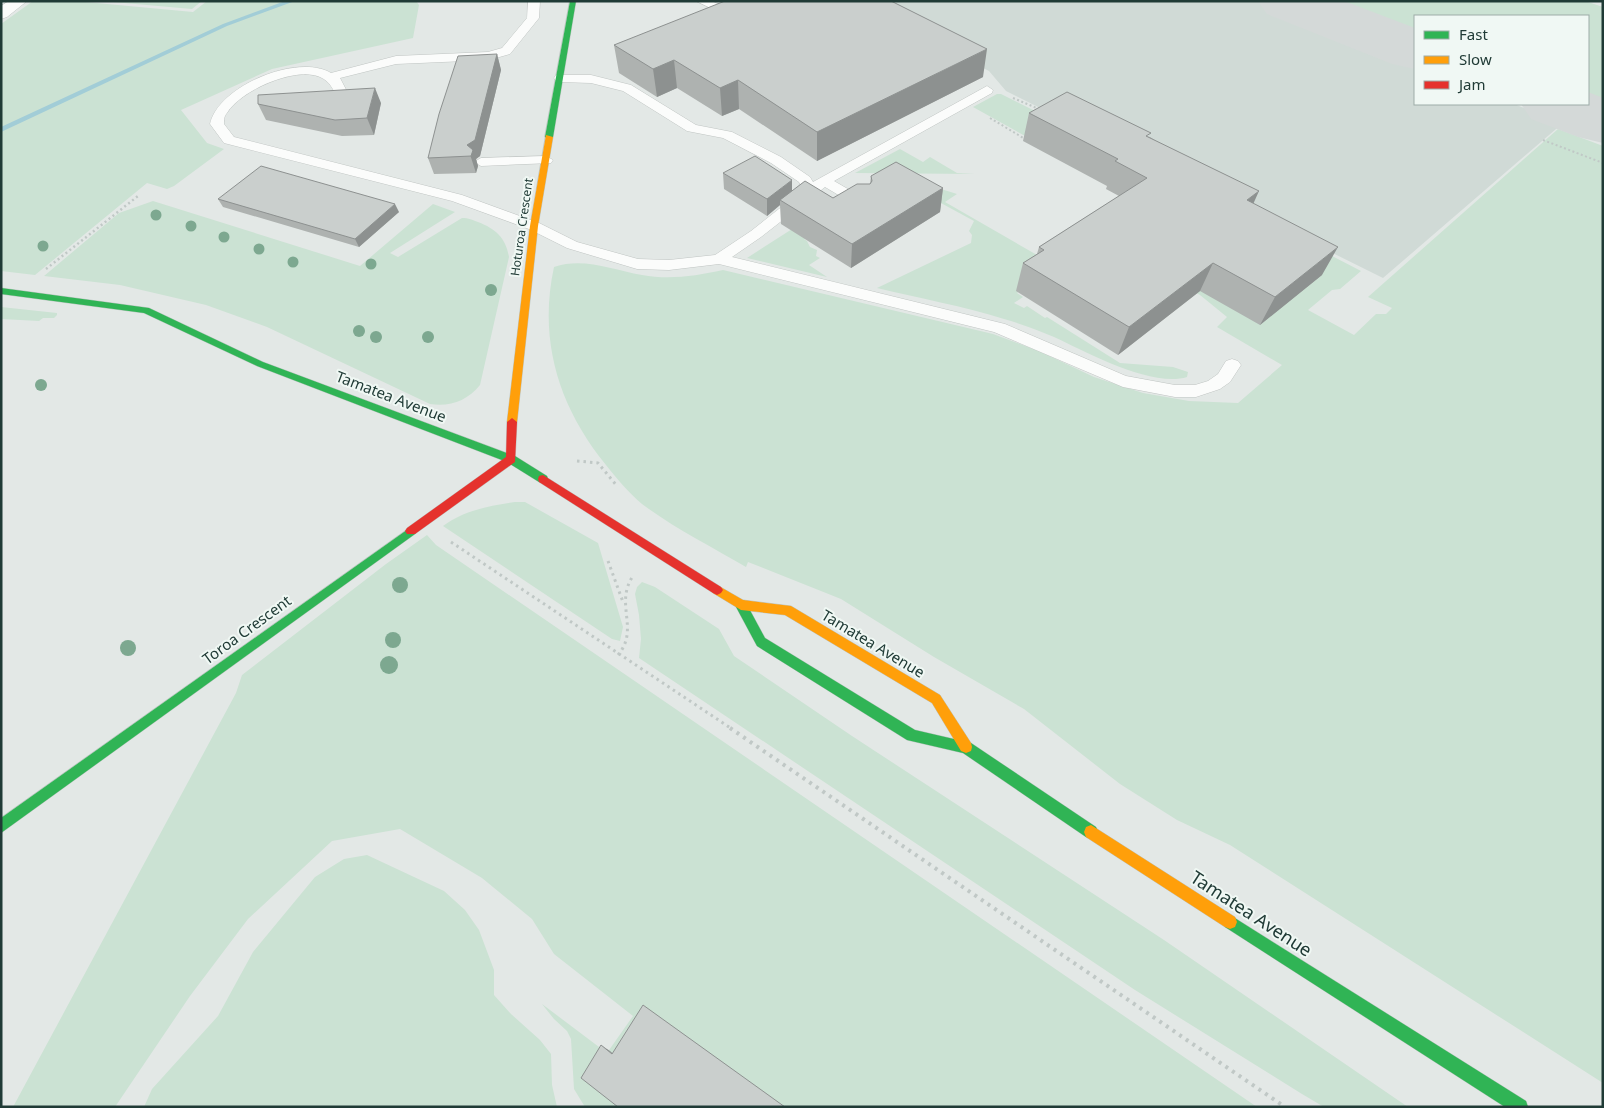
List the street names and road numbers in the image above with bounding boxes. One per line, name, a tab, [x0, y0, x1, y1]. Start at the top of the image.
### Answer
street label: Hoturoa Crescent	[506, 176, 537, 277]
street label: Tamatea Avenue	[333, 366, 449, 426]
street label: Toroa Crescent	[198, 590, 295, 668]
street label: Tamatea Avenue	[818, 604, 929, 682]
street label: Tamatea Avenue	[1186, 865, 1317, 961]

